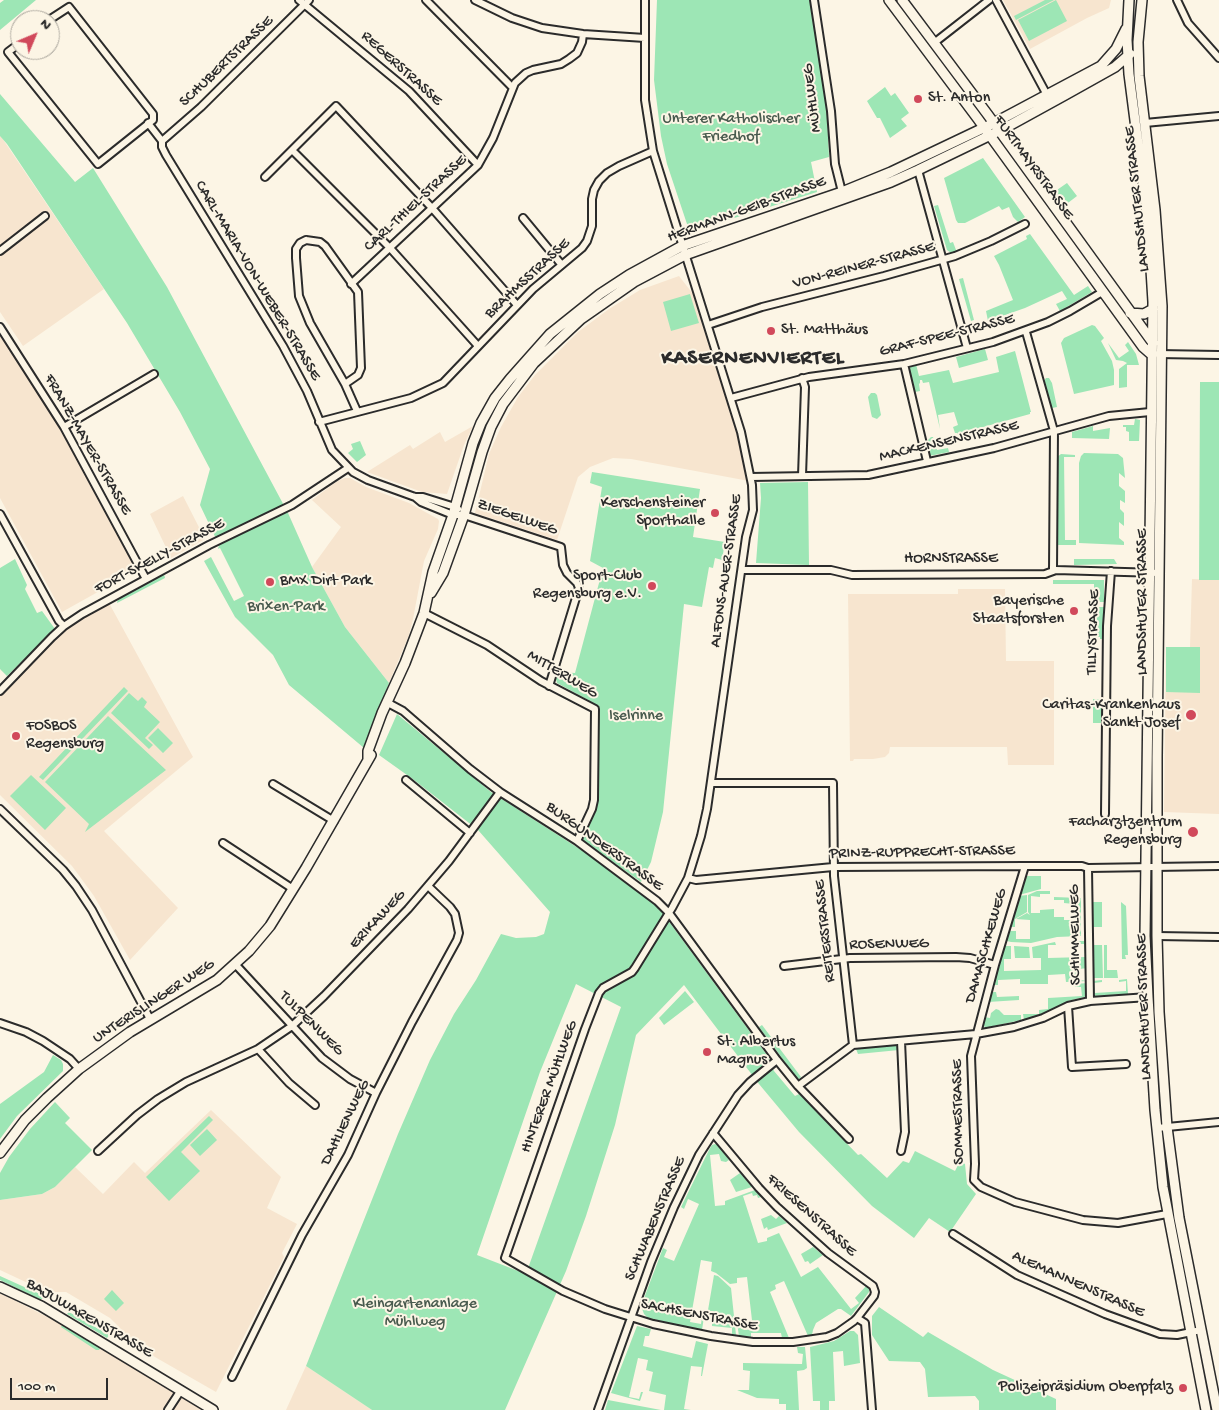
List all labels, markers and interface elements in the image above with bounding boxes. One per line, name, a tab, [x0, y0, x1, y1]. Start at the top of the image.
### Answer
north arrow	[10, 10, 60, 60]
street label: SCHUBERTSTRASSE	[176, 12, 278, 112]
text: N	[36, 15, 54, 34]
street label: REGERSTRASSE	[356, 27, 446, 111]
street label: MÜHLWEG	[799, 63, 827, 133]
place label: St. Anton	[928, 89, 990, 109]
marker: St. Anton	[912, 93, 924, 105]
park label: Unterer Katholischer Friedhof	[663, 110, 799, 148]
street label: FURTMAYRSTRASSE	[989, 112, 1077, 224]
street label: LANDSHUTER STRASSE	[1121, 125, 1155, 273]
street label: CARL-THIEL-STRASSE	[361, 151, 471, 257]
street label: HERMANN-GEIB-STRASSE	[665, 172, 829, 248]
street label: CARL-MARIA-VON-WEBER-STRASSE	[190, 178, 324, 384]
street label: BRAHMSSTRASSE	[481, 235, 575, 323]
street label: VON-REINER-STRASSE	[791, 238, 937, 294]
street label: GRAF-SPEE-STRASSE	[877, 310, 1017, 362]
place label: St. Matthäus	[781, 321, 868, 341]
marker: St. Matthäus	[765, 325, 777, 337]
district label: KASERNENVIERTEL	[660, 347, 846, 373]
street label: FRANZ-MAYER-STRASSE	[39, 371, 135, 519]
street label: MACKENSENSTRASSE	[877, 417, 1021, 467]
street label: ALFONS-AUER-STRASSE	[707, 493, 747, 649]
place label: Kerschensteiner Sporthalle	[601, 494, 705, 532]
street label: ZIEGELWEG	[474, 495, 560, 541]
marker: Kerschensteiner Sporthalle	[709, 507, 721, 519]
street label: FORT-SKELLY-STRASSE	[92, 515, 228, 599]
street label: LANDSHUTER STRASSE	[1134, 529, 1154, 675]
street label: HORNSTRASSE	[904, 550, 998, 570]
place label: Sport-Club Regensburg e.V.	[533, 567, 642, 605]
place label: BMX Dirt Park	[280, 572, 372, 592]
marker: BMX Dirt Park	[264, 576, 276, 588]
marker: Sport-Club Regensburg e.V.	[646, 580, 658, 592]
street label: TILLYSTRASSE	[1083, 589, 1105, 675]
place label: Bayerische Staatsforsten	[973, 592, 1064, 630]
park label: Brixen-Park	[247, 598, 325, 618]
marker: Bayerische Staatsforsten	[1068, 605, 1080, 617]
street label: MITTERWEG	[523, 646, 601, 704]
place label: Caritas-Krankenhaus Sankt Josef	[1042, 696, 1180, 734]
park label: Iselrinne	[609, 707, 663, 727]
marker: Caritas-Krankenhaus Sankt Josef	[1184, 708, 1198, 722]
place label: FOSBOS Regensburg	[26, 717, 104, 755]
marker: FOSBOS Regensburg	[10, 730, 22, 742]
street label: BURGUNDERSTRASSE	[541, 798, 667, 896]
place label: Facharztzentrum Regensburg	[1069, 813, 1182, 851]
marker: Facharztzentrum Regensburg	[1186, 825, 1200, 839]
street label: PRINZ-RUPPRECHT-STRASSE	[829, 842, 1015, 864]
street label: REITERSTRASSE	[811, 879, 841, 983]
street label: SCHIMMELWEG	[1066, 884, 1086, 986]
street label: ERIKAWEG	[346, 886, 410, 954]
street label: DAMASCHKEWEG	[961, 887, 1013, 1005]
street label: LANDSHUTER STRASSE	[1133, 933, 1157, 1081]
street label: ROSENWEG	[849, 935, 929, 955]
street label: UNTERISLINGER WEG	[89, 955, 219, 1049]
street label: TULPENWEG	[274, 987, 348, 1061]
street label: HINTERER MÜHLWEG	[517, 1018, 583, 1156]
place label: St. Albertus Magnus	[717, 1033, 795, 1071]
marker: St. Albertus Magnus	[701, 1046, 713, 1058]
street label: SOMMESTRASSE	[948, 1059, 970, 1165]
street label: DAHLIENWEG	[317, 1077, 375, 1169]
street label: SCHWABENSTRASSE	[621, 1154, 691, 1284]
street label: FRIESENSTRASSE	[762, 1171, 860, 1261]
street label: ALEMANNENSTRASSE	[1009, 1247, 1147, 1323]
street label: BAJUWARENSTRASSE	[22, 1275, 156, 1363]
park label: Kleingartenanlage Mühlweg	[353, 1295, 477, 1333]
street label: SACHSENSTRASSE	[639, 1295, 759, 1337]
scale bar	[12, 1368, 110, 1400]
text: 100 m	[18, 1378, 55, 1396]
place label: Polizeipräsidium Oberpfalz	[999, 1378, 1173, 1398]
marker: Polizeipräsidium Oberpfalz	[1177, 1382, 1189, 1394]

